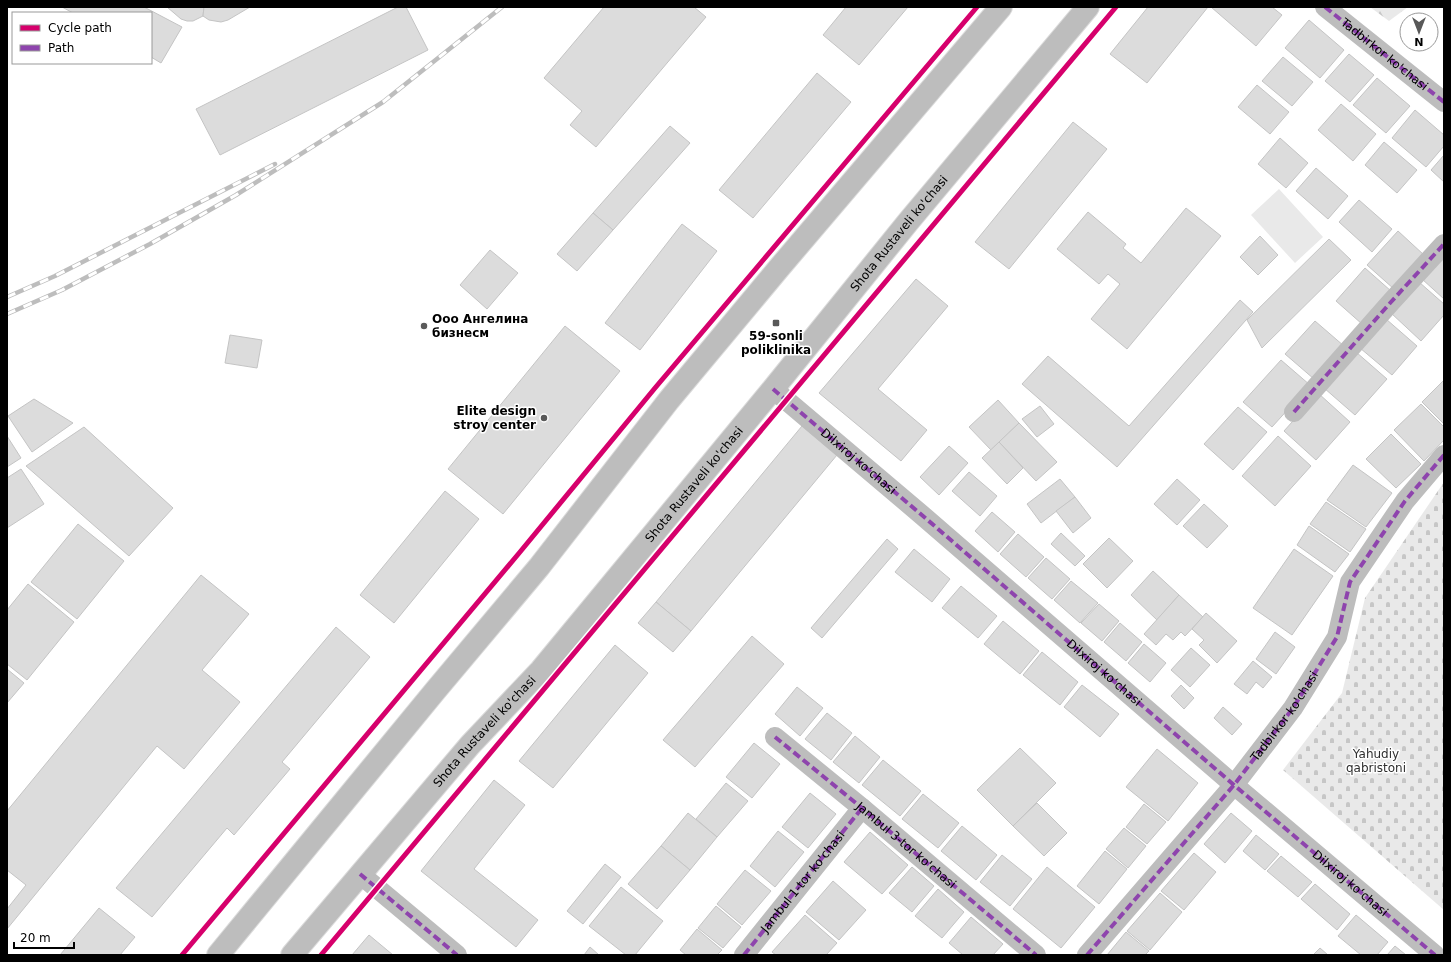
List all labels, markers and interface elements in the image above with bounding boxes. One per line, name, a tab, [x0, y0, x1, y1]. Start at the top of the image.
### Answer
legend	[12, 12, 152, 64]
north arrow	[1399, 12, 1439, 52]
street label: Tadbirkor ko'chasi	[1337, 15, 1431, 93]
text: Cycle path	[48, 21, 112, 35]
text: N	[1414, 35, 1424, 48]
text: Path	[48, 41, 74, 55]
street label: Shota Rustaveli ko'chasi	[848, 173, 951, 294]
place label: Ооо Ангелина бизнесм	[432, 312, 528, 340]
marker: 59-sonli poliklinika	[771, 318, 781, 328]
marker: Ооо Ангелина бизнесм	[419, 321, 429, 331]
place label: 59-sonli poliklinika	[741, 329, 811, 357]
place label: Elite design stroy center	[453, 404, 536, 432]
marker: Elite design stroy center	[539, 413, 549, 423]
street label: Shota Rustaveli ko'chasi	[642, 424, 746, 545]
street label: Dilxiroj ko‘chasi	[818, 426, 899, 497]
street label: Dilxiroj ko‘chasi	[1064, 636, 1144, 709]
street label: Tadbirkor ko'chasi	[1247, 669, 1321, 765]
street label: Shota Rustaveli ko'chasi	[430, 673, 539, 790]
park label: Yahudiy qabristoni	[1346, 747, 1406, 775]
street label: Jambul 3-tor ko'chasi	[853, 799, 959, 891]
street label: Jambul 1-tor ko'chasi	[757, 828, 848, 936]
street label: Dilxiroj ko‘chasi	[1310, 847, 1391, 919]
scale bar	[14, 924, 74, 950]
text: 20 m	[20, 931, 51, 945]

